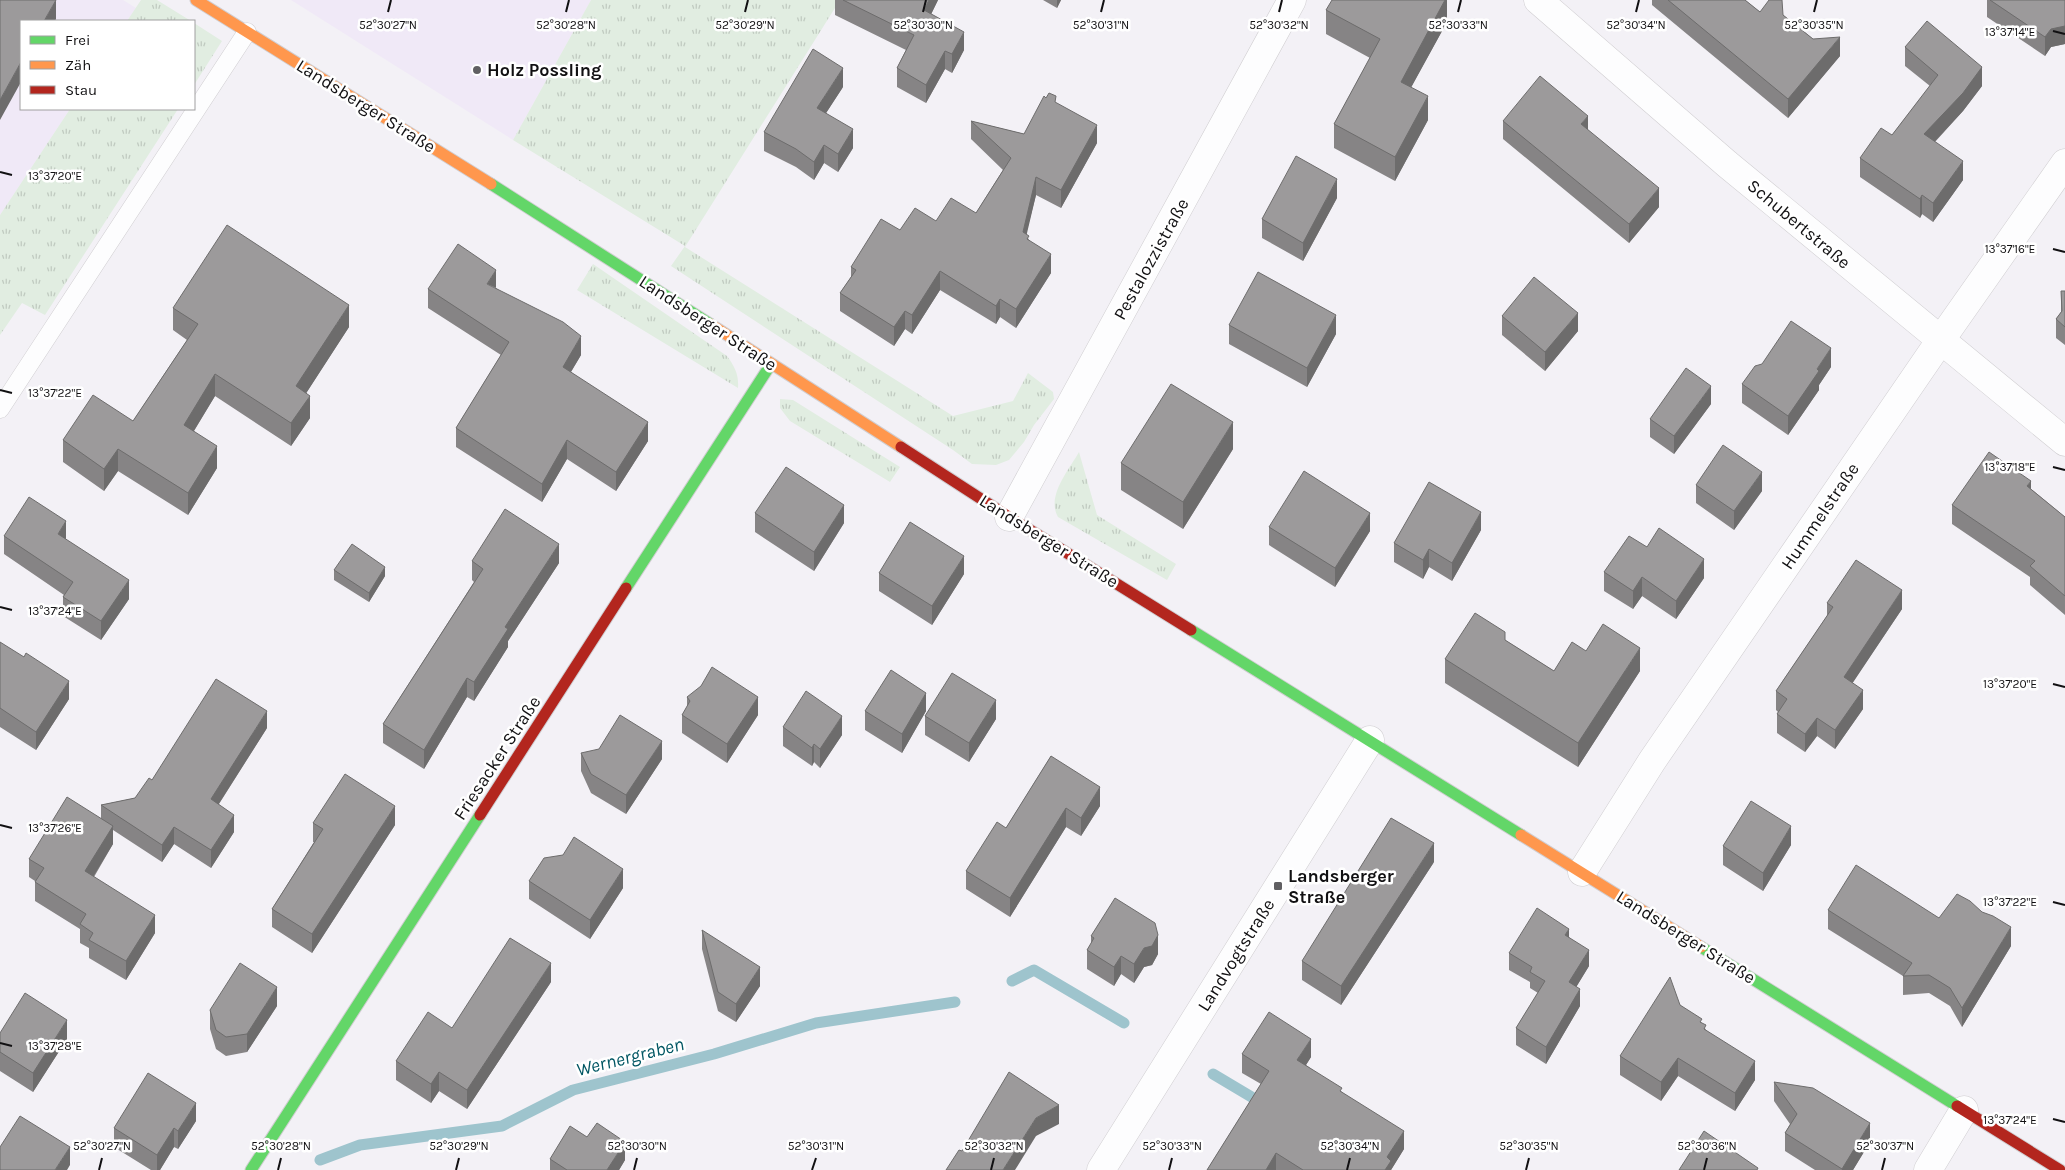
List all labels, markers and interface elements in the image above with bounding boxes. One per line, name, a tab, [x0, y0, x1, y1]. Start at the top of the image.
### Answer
text: 52°30'27"N	[359, 18, 417, 32]
text: 52°30'28"N	[536, 18, 596, 32]
text: 52°30'29"N	[715, 18, 775, 32]
text: 52°30'30"N	[893, 18, 953, 32]
text: 52°30'31"N	[1073, 18, 1129, 32]
text: 52°30'32"N	[1249, 18, 1309, 32]
text: 52°30'33"N	[1428, 18, 1488, 32]
text: 52°30'34"N	[1606, 18, 1666, 32]
text: 52°30'35"N	[1784, 18, 1844, 32]
legend	[20, 20, 195, 110]
text: 13°37'14"E	[1985, 25, 2035, 39]
text: Frei	[65, 31, 90, 49]
street label: Landsberger Straße	[292, 54, 440, 158]
text: Zäh	[65, 56, 91, 74]
place label: Holz Possling	[487, 59, 602, 81]
marker: Holz Possling	[471, 64, 483, 76]
text: Stau	[65, 81, 97, 99]
text: 13°37'20"E	[28, 169, 82, 183]
street label: Schubertstraße	[1743, 174, 1855, 274]
street label: Pestalozzistraße	[1109, 194, 1193, 324]
text: 13°37'16"E	[1985, 242, 2035, 256]
street label: Landsberger Straße	[635, 270, 781, 376]
text: 13°37'22"E	[28, 386, 82, 400]
street label: Hummelstraße	[1776, 459, 1864, 573]
text: 13°37'18"E	[1984, 460, 2036, 474]
street label: Landsberger Straße	[975, 489, 1123, 593]
text: 13°37'24"E	[28, 604, 82, 618]
text: 13°37'20"E	[1983, 677, 2037, 691]
street label: Friesacker Straße	[449, 692, 545, 824]
text: 13°37'26"E	[28, 821, 82, 835]
place label: Landsberger Straße	[1288, 865, 1394, 908]
marker: Landsberger Straße	[1272, 880, 1284, 892]
street label: Landsberger Straße	[1612, 885, 1760, 989]
street label: Landvogtstraße	[1193, 895, 1279, 1015]
text: 13°37'22"E	[1983, 895, 2037, 909]
water label: Wernergraben	[574, 1033, 686, 1081]
text: 13°37'28"E	[28, 1039, 82, 1053]
text: 13°37'24"E	[1983, 1113, 2037, 1127]
text: 52°30'27"N	[73, 1139, 131, 1153]
text: 52°30'28"N	[251, 1139, 311, 1153]
text: 52°30'29"N	[429, 1139, 489, 1153]
text: 52°30'30"N	[607, 1139, 667, 1153]
text: 52°30'31"N	[788, 1139, 844, 1153]
text: 52°30'32"N	[964, 1139, 1024, 1153]
text: 52°30'33"N	[1142, 1139, 1202, 1153]
text: 52°30'34"N	[1320, 1139, 1380, 1153]
text: 52°30'35"N	[1499, 1139, 1559, 1153]
text: 52°30'36"N	[1677, 1139, 1737, 1153]
text: 52°30'37"N	[1856, 1139, 1914, 1153]

